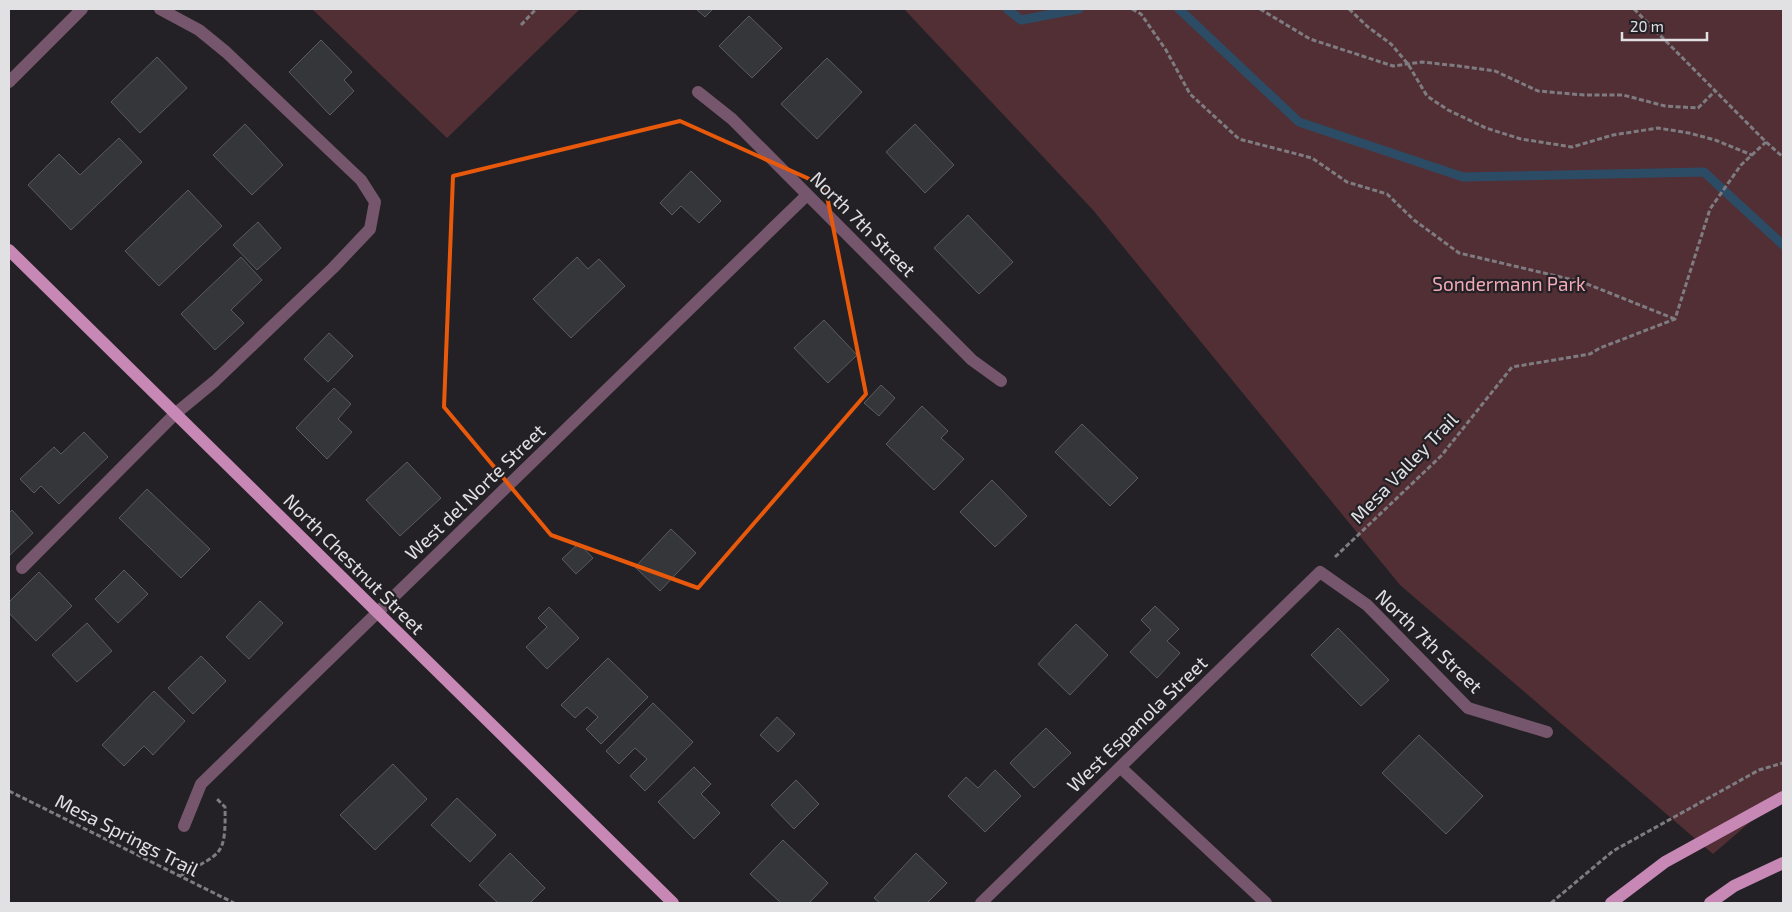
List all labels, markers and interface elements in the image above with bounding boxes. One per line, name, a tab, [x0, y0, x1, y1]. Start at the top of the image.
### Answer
scale bar	[1622, 10, 1707, 42]
text: 20 m	[1630, 17, 1664, 35]
street label: North 7th Street	[806, 166, 921, 281]
park label: Sondermann Park	[1432, 272, 1586, 295]
street label: Mesa Valley Trail	[1345, 407, 1462, 528]
street label: West del Norte Street	[400, 419, 549, 564]
street label: North Chestnut Street	[279, 489, 429, 639]
street label: North 7th Street	[1371, 584, 1487, 697]
street label: West Espanola Street	[1062, 651, 1211, 796]
street label: Mesa Springs Trail	[52, 788, 203, 881]

